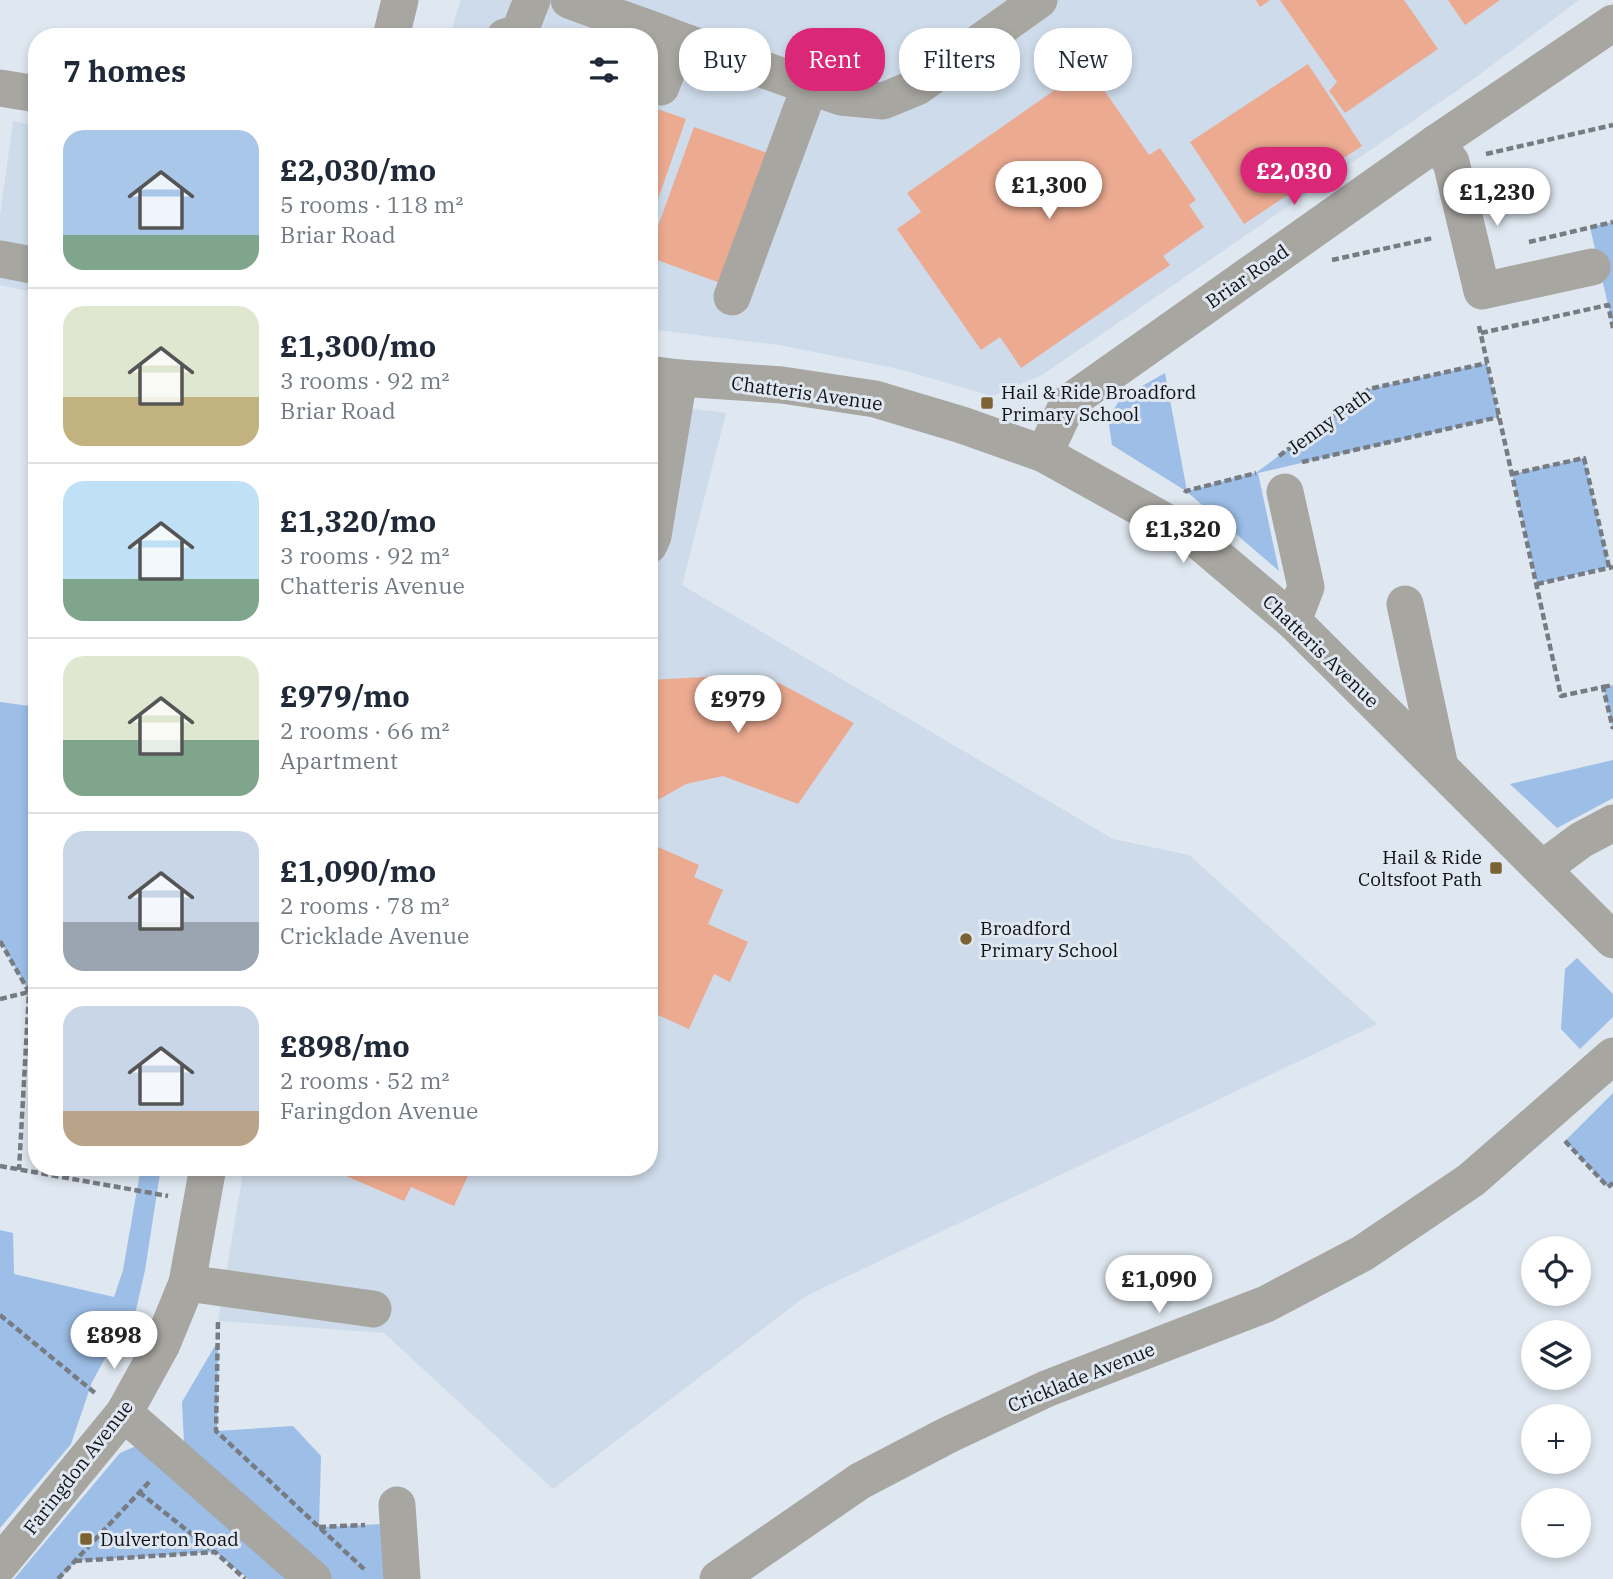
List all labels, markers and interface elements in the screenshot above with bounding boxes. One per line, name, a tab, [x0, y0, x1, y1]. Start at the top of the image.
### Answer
chip: Buy	[679, 28, 771, 91]
chip: Rent	[785, 28, 885, 91]
chip: Filters	[899, 28, 1020, 91]
chip: New	[1034, 28, 1132, 91]
text: 7 homes	[63, 51, 186, 90]
icon: filters	[585, 51, 623, 89]
pin: £2,030	[1237, 148, 1351, 207]
text: £2,030/mo	[280, 150, 436, 189]
text: £2,030	[1256, 155, 1332, 185]
icon: home	[119, 158, 203, 242]
pin: £1,300	[992, 162, 1106, 221]
pin: £1,230	[1440, 168, 1554, 228]
text: £1,300	[1011, 169, 1087, 199]
text: £1,230	[1459, 176, 1535, 206]
text: 5 rooms · 118 m²	[280, 189, 463, 219]
text: Briar Road	[280, 219, 396, 249]
street label: Briar Road	[1201, 239, 1293, 313]
text: £1,300/mo	[280, 326, 436, 365]
icon: home	[119, 334, 203, 418]
text: 3 rooms · 92 m²	[280, 365, 450, 395]
street label: Chatteris Avenue	[730, 370, 884, 416]
place label: Hail & Ride Broadford Primary School	[1001, 380, 1196, 426]
street label: Jenny Path	[1282, 383, 1376, 459]
text: Briar Road	[280, 395, 396, 425]
marker: Hail & Ride Broadford Primary School	[979, 395, 995, 411]
text: £1,320/mo	[280, 501, 436, 540]
pin: £1,320	[1126, 505, 1240, 565]
icon: home	[119, 509, 203, 593]
text: £1,320	[1145, 513, 1221, 543]
text: 3 rooms · 92 m²	[280, 540, 450, 570]
text: Chatteris Avenue	[280, 570, 465, 600]
street label: Chatteris Avenue	[1258, 589, 1384, 713]
text: £979/mo	[280, 676, 410, 715]
pin: £979	[697, 676, 779, 735]
text: £979	[710, 683, 766, 713]
icon: home	[119, 684, 203, 768]
text: 2 rooms · 66 m²	[280, 715, 450, 745]
text: Apartment	[280, 745, 398, 775]
place label: Hail & Ride Coltsfoot Path	[1358, 845, 1482, 891]
text: £1,090/mo	[280, 851, 436, 890]
icon: home	[119, 859, 203, 943]
marker: Hail & Ride Coltsfoot Path	[1488, 860, 1504, 876]
text: 2 rooms · 78 m²	[280, 890, 450, 920]
place label: Broadford Primary School	[980, 916, 1119, 962]
text: Cricklade Avenue	[280, 920, 469, 950]
marker: Broadford Primary School	[958, 931, 974, 947]
text: £898/mo	[280, 1026, 410, 1065]
icon: home	[119, 1034, 203, 1118]
text: 2 rooms · 52 m²	[280, 1065, 450, 1095]
text: Faringdon Avenue	[280, 1095, 478, 1125]
map controls	[1521, 1236, 1591, 1558]
button: locate	[1521, 1236, 1591, 1306]
pin: £1,090	[1102, 1256, 1216, 1315]
text: £1,090	[1121, 1263, 1197, 1293]
pin: £898	[73, 1312, 155, 1371]
text: £898	[86, 1319, 142, 1349]
button: layers	[1521, 1320, 1591, 1390]
street label: Cricklade Avenue	[1004, 1337, 1158, 1417]
street label: Faringdon Avenue	[18, 1395, 138, 1539]
button: +	[1521, 1404, 1591, 1474]
button: −	[1521, 1488, 1591, 1558]
place label: Dulverton Road	[100, 1527, 239, 1551]
marker: Dulverton Road	[78, 1531, 94, 1547]

